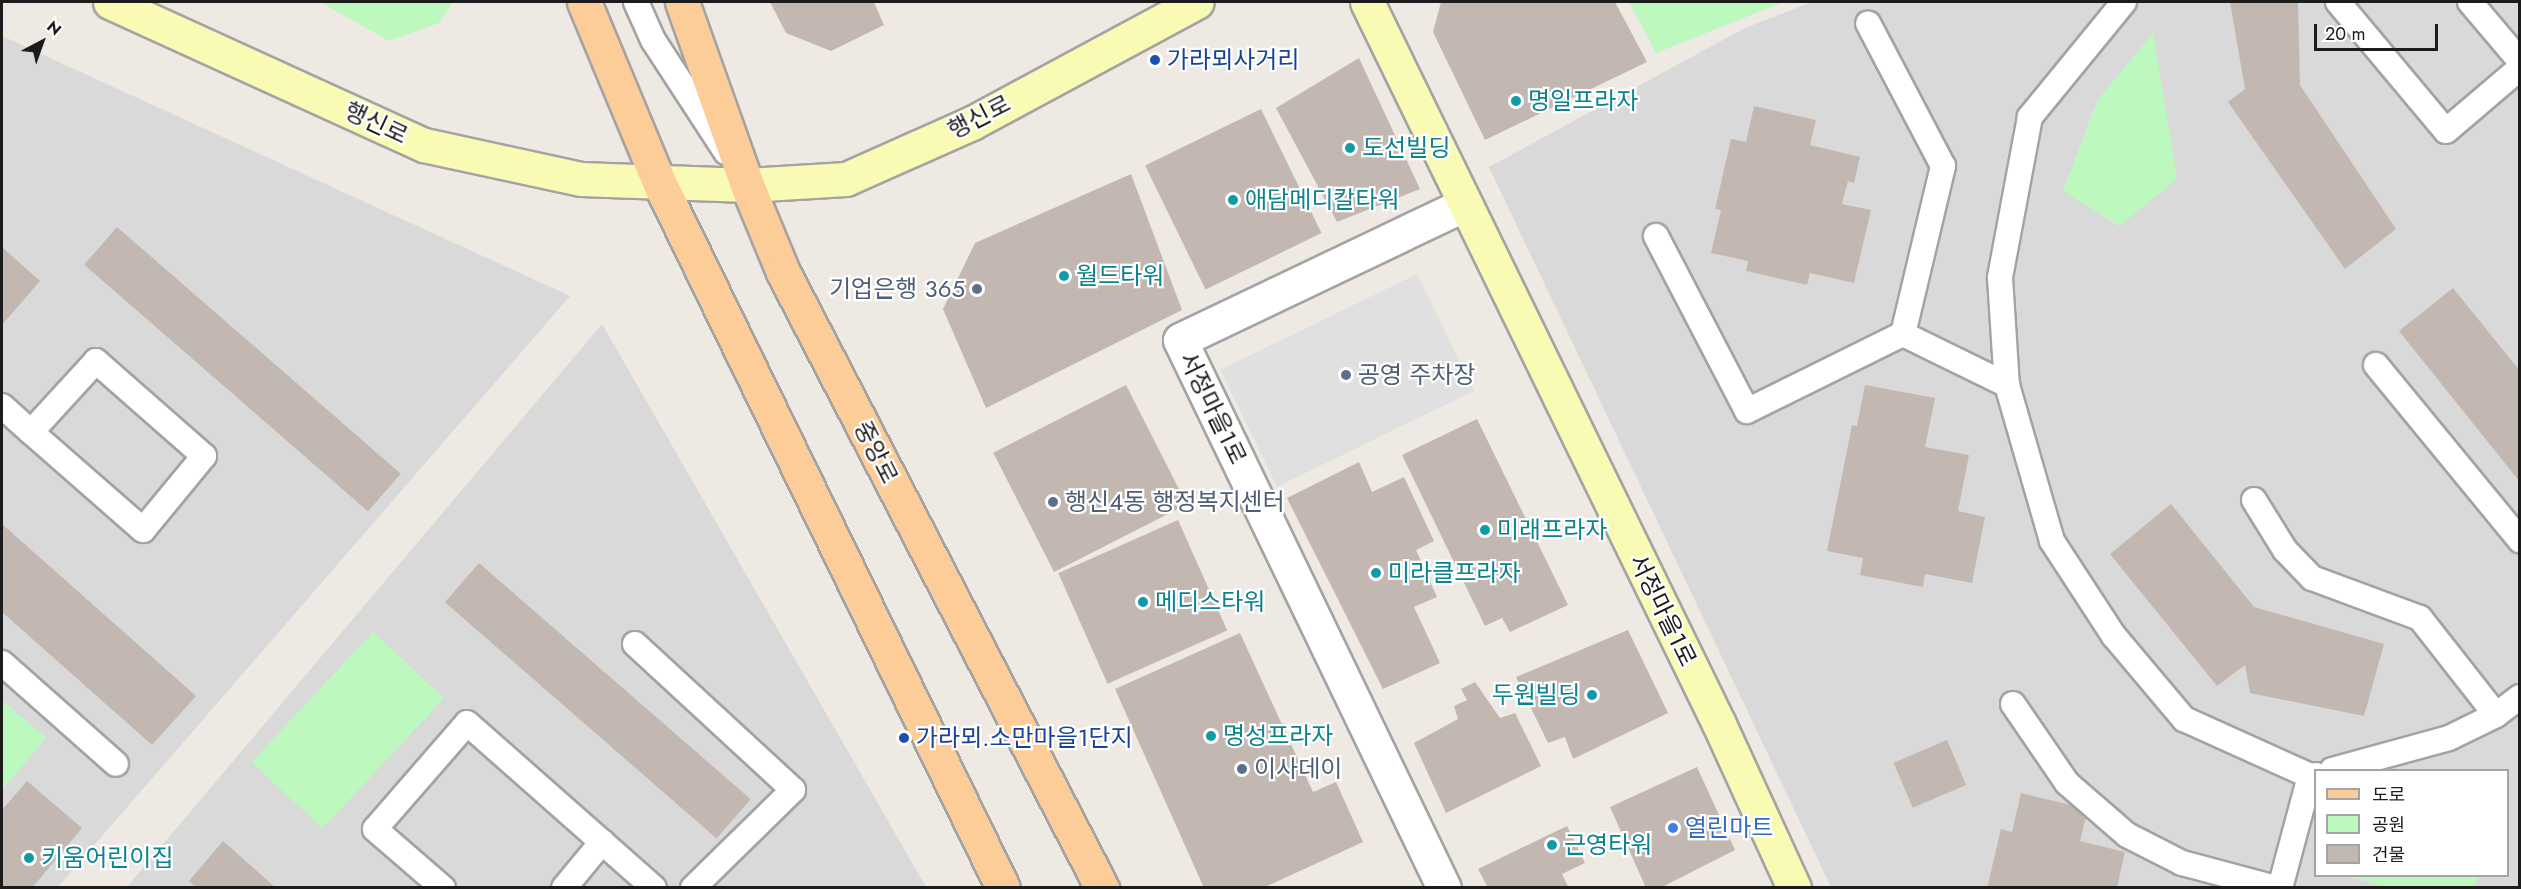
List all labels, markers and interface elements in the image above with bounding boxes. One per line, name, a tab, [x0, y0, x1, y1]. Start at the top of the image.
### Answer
north arrow	[12, 12, 72, 72]
scale bar	[2317, 12, 2442, 50]
text: N	[42, 15, 66, 41]
text: 20 m	[2325, 21, 2365, 47]
place label: 가라뫼사거리	[1167, 46, 1299, 74]
marker: 가라뫼사거리	[1148, 53, 1162, 67]
place label: 명일프라자	[1528, 87, 1638, 115]
street label: 행신로	[943, 89, 1015, 145]
marker: 명일프라자	[1509, 94, 1523, 108]
street label: 행신로	[340, 96, 412, 150]
place label: 도선빌딩	[1362, 134, 1450, 162]
marker: 도선빌딩	[1343, 141, 1357, 155]
place label: 애담메디칼타워	[1245, 186, 1400, 214]
marker: 애담메디칼타워	[1226, 193, 1240, 207]
place label: 월드타워	[1076, 262, 1164, 290]
marker: 월드타워	[1057, 269, 1071, 283]
place label: 기업은행 365	[829, 275, 965, 303]
marker: 기업은행 365	[970, 282, 984, 296]
street label: 서정마을1로	[1173, 347, 1253, 469]
place label: 공영 주차장	[1358, 361, 1476, 389]
marker: 공영 주차장	[1339, 368, 1353, 382]
street label: 중앙로	[848, 416, 904, 488]
place label: 행신4동 행정복지센터	[1065, 488, 1285, 516]
marker: 행신4동 행정복지센터	[1046, 495, 1060, 509]
place label: 미래프라자	[1497, 516, 1607, 544]
marker: 미래프라자	[1478, 523, 1492, 537]
street label: 서정마을1로	[1623, 549, 1703, 671]
place label: 미라클프라자	[1388, 559, 1520, 587]
marker: 미라클프라자	[1369, 566, 1383, 580]
place label: 메디스타워	[1155, 588, 1265, 616]
marker: 메디스타워	[1136, 595, 1150, 609]
place label: 두원빌딩	[1492, 681, 1580, 709]
marker: 두원빌딩	[1585, 688, 1599, 702]
place label: 명성프라자	[1223, 722, 1333, 750]
place label: 가라뫼.소만마을1단지	[916, 724, 1133, 752]
marker: 명성프라자	[1204, 729, 1218, 743]
marker: 가라뫼.소만마을1단지	[897, 731, 911, 745]
place label: 이사데이	[1254, 755, 1342, 783]
marker: 이사데이	[1235, 762, 1249, 776]
legend	[2314, 769, 2509, 877]
text: 도로	[2372, 782, 2405, 808]
text: 공원	[2372, 812, 2405, 838]
place label: 열린마트	[1685, 814, 1773, 842]
marker: 열린마트	[1666, 821, 1680, 835]
place label: 근영타워	[1564, 831, 1652, 859]
marker: 근영타워	[1545, 838, 1559, 852]
text: 건물	[2372, 842, 2405, 868]
place label: 키움어린이집	[41, 844, 173, 872]
marker: 키움어린이집	[22, 851, 36, 865]

